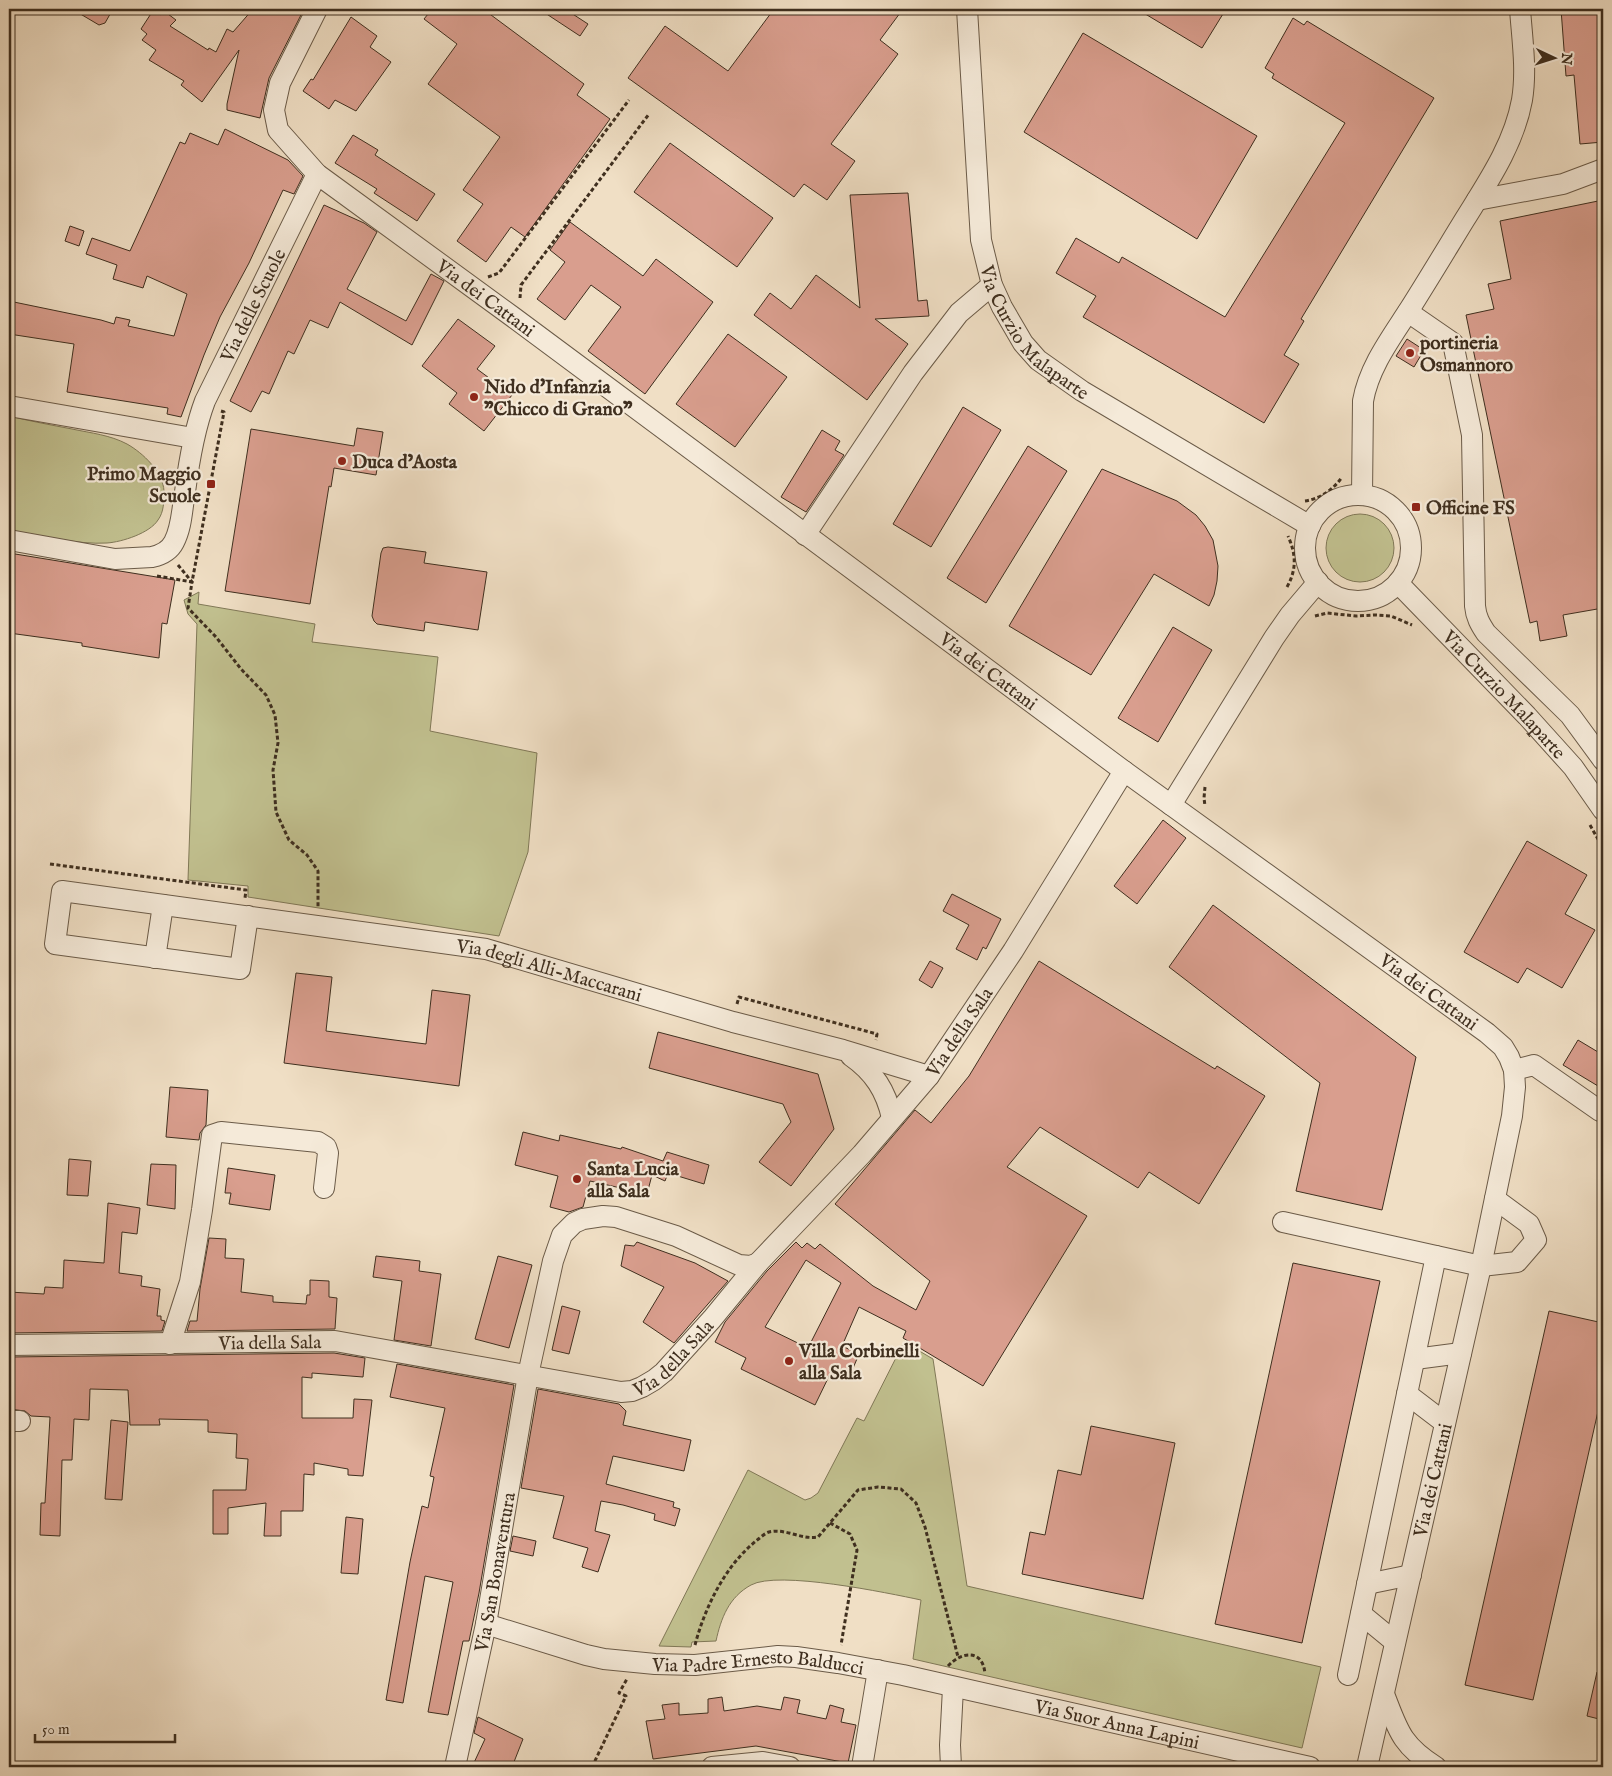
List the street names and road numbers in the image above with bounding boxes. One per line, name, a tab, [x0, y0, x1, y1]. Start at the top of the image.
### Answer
street label: Via delle Scuole	[216, 245, 292, 368]
street label: Via dei Cattani	[430, 254, 539, 343]
street label: Via Curzio Malaparte	[973, 262, 1093, 406]
street label: Via Curzio Malaparte	[1436, 625, 1570, 765]
street label: Via dei Cattani	[933, 627, 1041, 716]
street label: Via degli Alli-Maccarani	[454, 935, 644, 1008]
street label: Via dei Cattani	[1373, 949, 1482, 1037]
street label: Via della Sala	[921, 983, 1000, 1083]
street label: Via della Sala	[629, 1315, 720, 1404]
street label: Via della Sala	[217, 1331, 322, 1356]
street label: Via dei Cattani	[1409, 1421, 1459, 1541]
street label: Via San Bonaventura	[470, 1490, 522, 1656]
street label: Via Padre Ernesto Balducci	[651, 1646, 866, 1682]
street label: Via Suor Anna Lapini	[1031, 1695, 1202, 1756]

